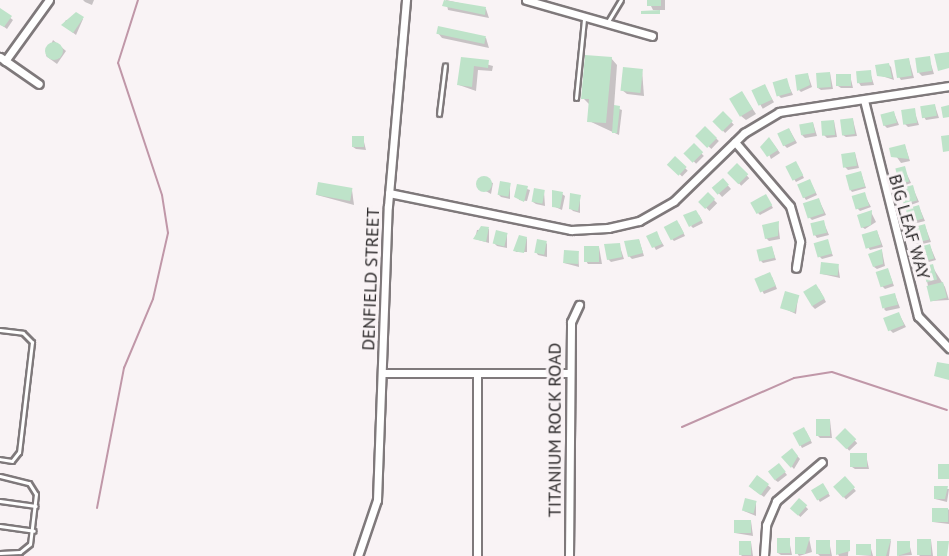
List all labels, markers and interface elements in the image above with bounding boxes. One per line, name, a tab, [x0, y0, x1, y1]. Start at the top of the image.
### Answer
street label: BIG LEAF WAY	[884, 172, 934, 282]
street label: DENFIELD STREET	[358, 207, 384, 351]
street label: TITANIUM ROCK ROAD	[544, 342, 566, 518]

